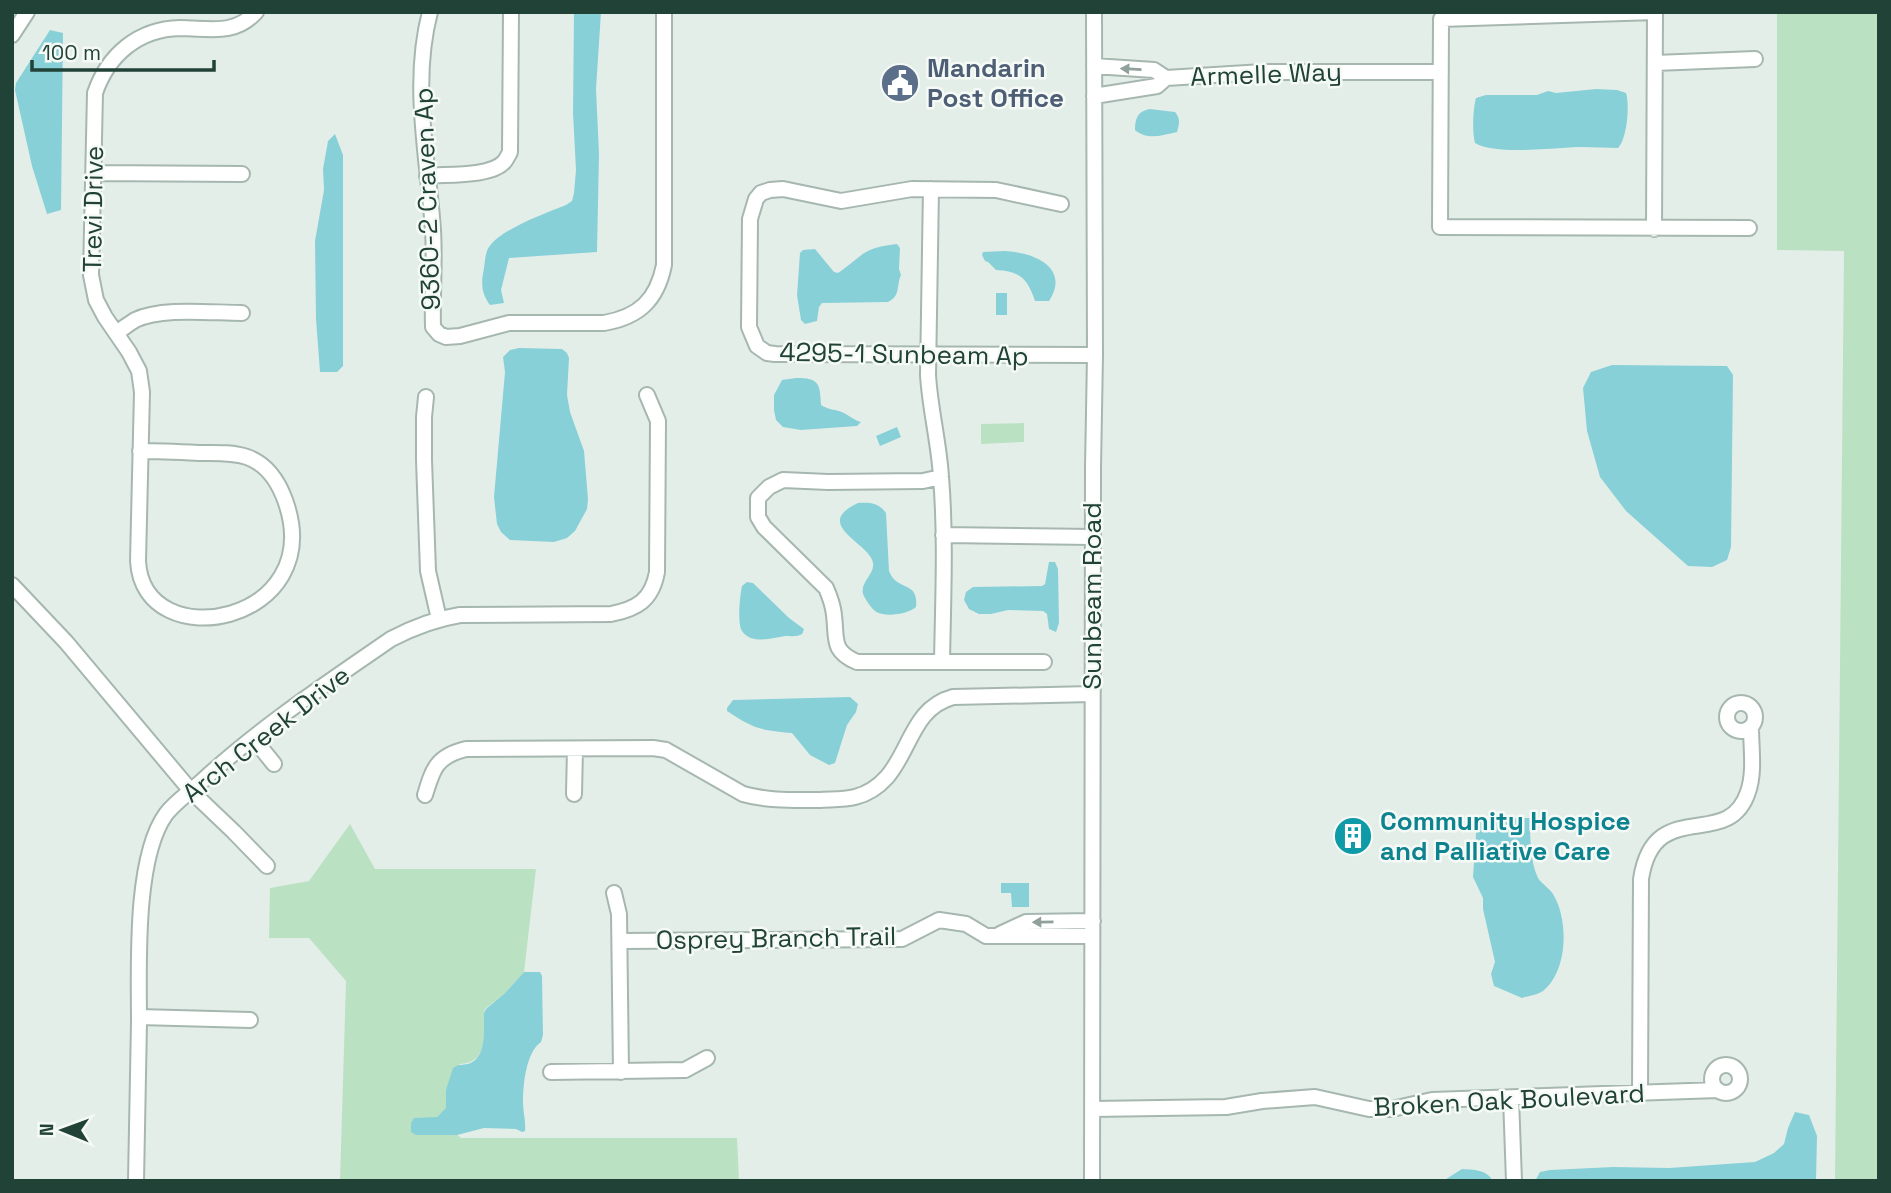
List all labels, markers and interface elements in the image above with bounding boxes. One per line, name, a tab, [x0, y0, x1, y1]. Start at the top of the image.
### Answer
scale bar	[32, 28, 214, 72]
text: 100 m	[42, 39, 101, 66]
place label: Mandarin Post Office	[927, 51, 1064, 115]
street label: Armelle Way	[1190, 54, 1342, 94]
public building icon: Mandarin Post Office	[879, 62, 921, 104]
one-way arrow	[1120, 63, 1142, 74]
street label: 9360-2 Craven Ap	[406, 87, 448, 311]
street label: Trevi Drive	[75, 145, 111, 273]
street label: 4295-1 Sunbeam Ap	[779, 335, 1029, 373]
street label: Sunbeam Road	[1075, 502, 1109, 690]
street label: Arch Creek Drive	[175, 658, 357, 810]
place label: Community Hospice and Palliative Care	[1380, 804, 1631, 868]
building icon: Community Hospice and Palliative Care	[1332, 815, 1374, 857]
one-way arrow	[1032, 916, 1054, 928]
street label: Osprey Branch Trail	[655, 919, 897, 957]
street label: Broken Oak Boulevard	[1372, 1076, 1646, 1124]
north arrow	[28, 1095, 98, 1165]
text: N	[34, 1123, 59, 1136]

